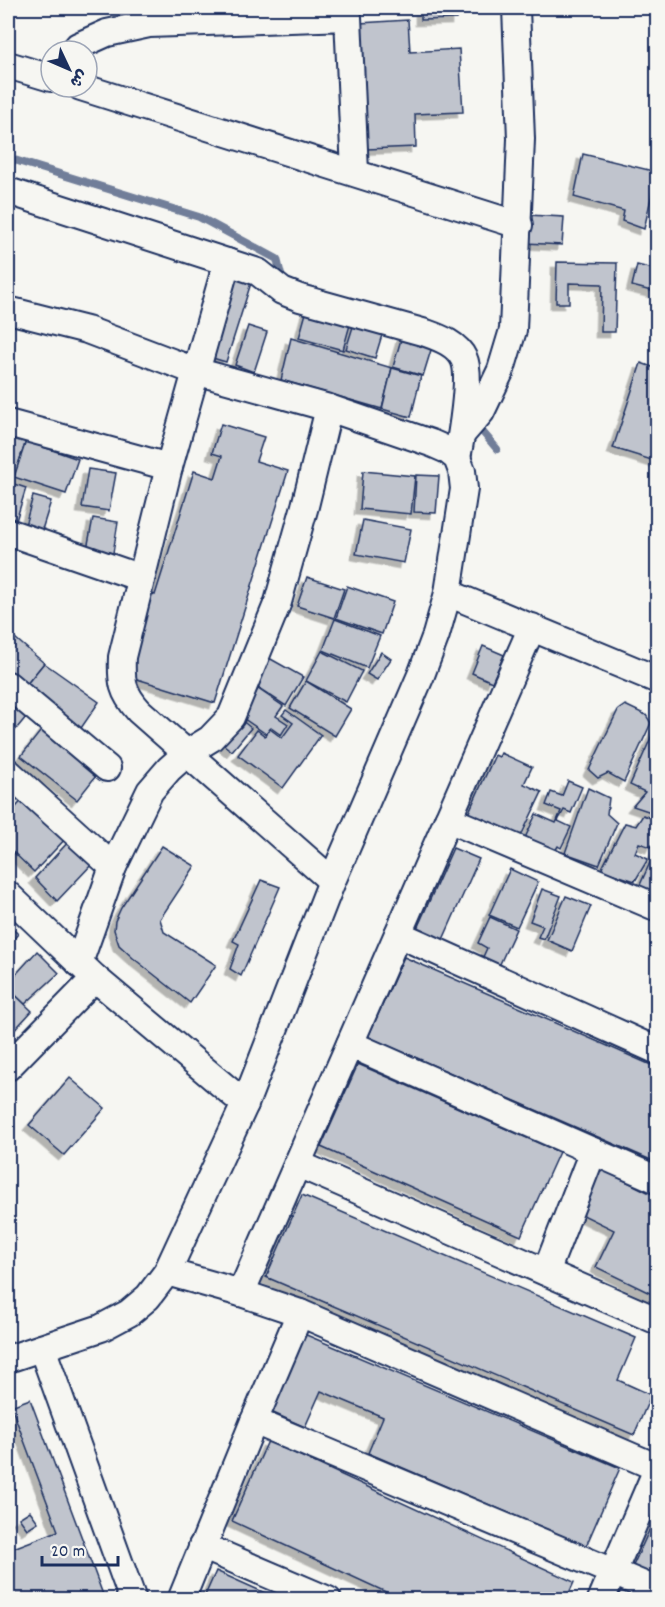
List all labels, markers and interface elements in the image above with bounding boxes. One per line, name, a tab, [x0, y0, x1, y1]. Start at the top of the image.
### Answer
north arrow	[39, 39, 99, 99]
text: ش	[64, 63, 92, 92]
scale bar	[42, 1529, 118, 1567]
text: 20 m	[51, 1540, 85, 1565]

